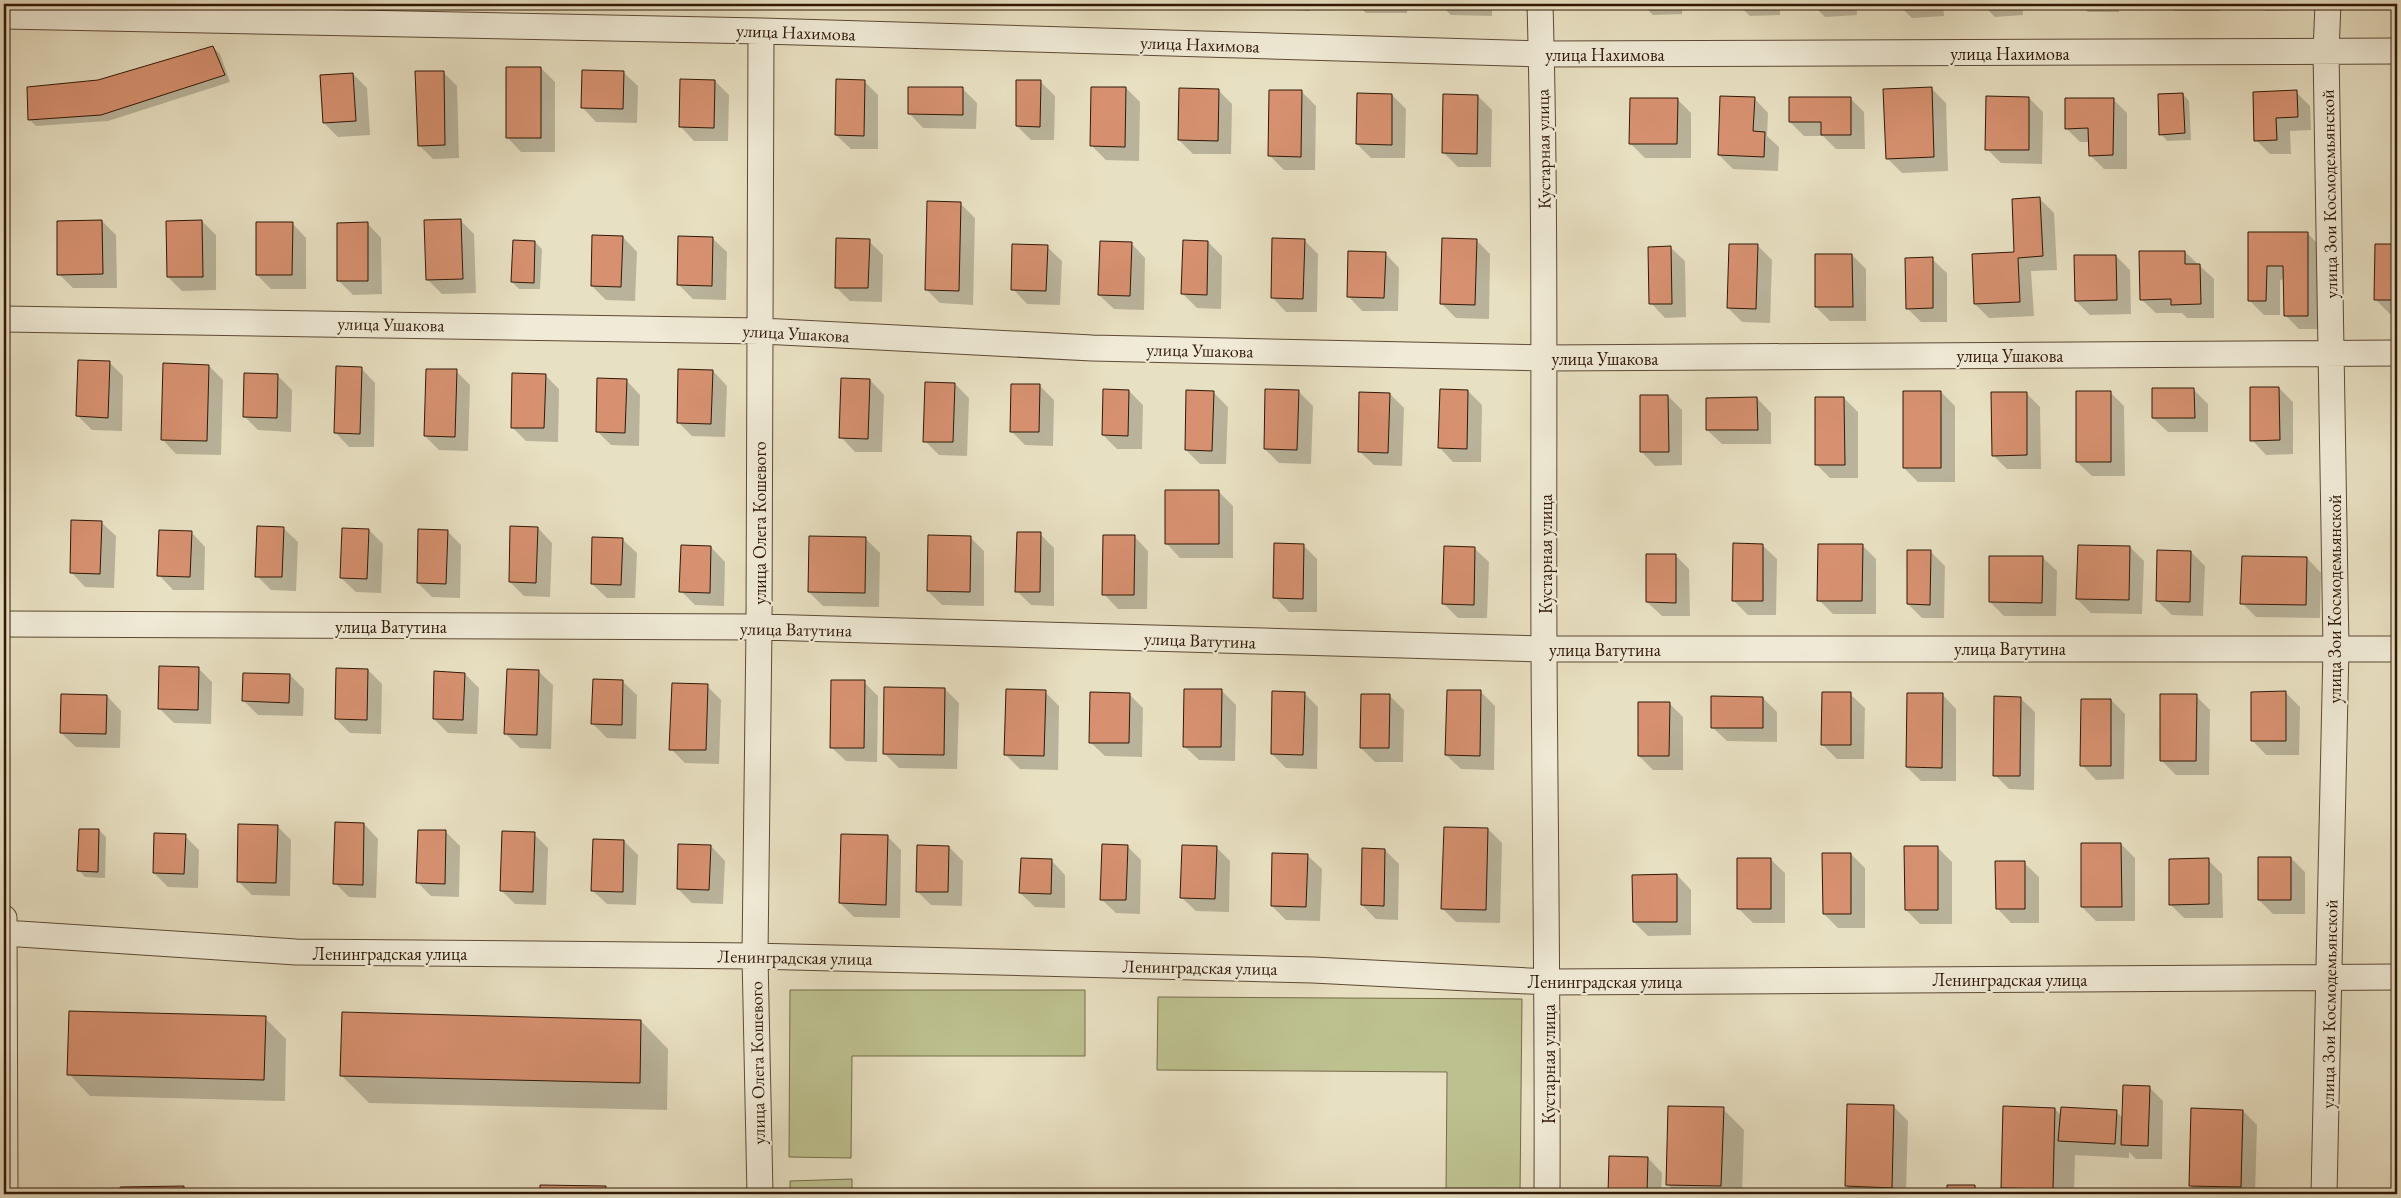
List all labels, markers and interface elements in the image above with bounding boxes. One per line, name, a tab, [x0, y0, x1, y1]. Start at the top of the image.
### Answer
street label: улица Нахимова	[736, 18, 857, 46]
street label: улица Нахимова	[1140, 30, 1261, 58]
street label: улица Нахимова	[1950, 42, 2071, 65]
street label: улица Нахимова	[1545, 43, 1666, 66]
street label: Кустарная улица	[1530, 88, 1556, 209]
street label: улица Зои Космодемьянской	[2316, 89, 2342, 299]
street label: улица Ушакова	[337, 312, 446, 336]
street label: улица Ушакова	[742, 319, 851, 347]
street label: улица Ушакова	[1146, 338, 1255, 362]
street label: улица Ушакова	[1956, 344, 2064, 367]
street label: улица Ушакова	[1551, 347, 1659, 370]
street label: улица Олега Кошевого	[748, 441, 771, 605]
street label: Кустарная улица	[1534, 493, 1557, 614]
street label: улица Зои Космодемьянской	[2323, 494, 2346, 704]
street label: улица Ватутина	[335, 615, 448, 638]
street label: улица Ватутина	[740, 617, 853, 641]
street label: улица Ватутина	[1144, 627, 1257, 653]
street label: улица Ватутина	[1954, 637, 2067, 660]
street label: улица Ватутина	[1549, 638, 1662, 661]
street label: улица Зои Космодемьянской	[2316, 899, 2342, 1109]
street label: Ленинградская улица	[312, 942, 468, 965]
street label: Ленинградская улица	[717, 944, 874, 970]
street label: Ленинградская улица	[1122, 954, 1279, 980]
street label: Ленинградская улица	[1932, 968, 2088, 991]
street label: Ленинградская улица	[1527, 970, 1683, 993]
street label: улица Олега Кошевого	[744, 981, 770, 1145]
street label: Кустарная улица	[1537, 1003, 1560, 1124]

